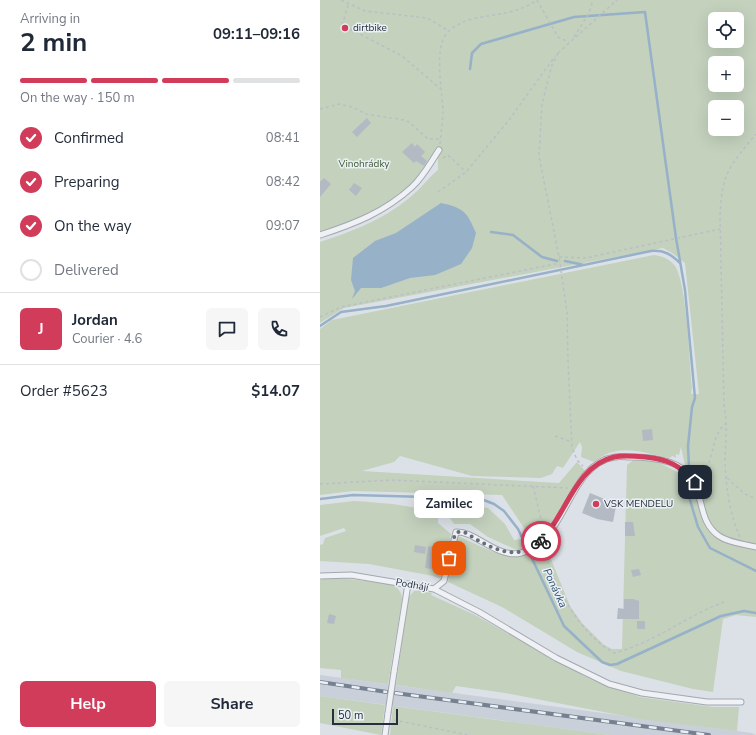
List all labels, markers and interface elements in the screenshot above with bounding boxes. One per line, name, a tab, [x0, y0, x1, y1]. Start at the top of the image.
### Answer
text: Arriving in	[20, 10, 80, 28]
map controls	[708, 12, 744, 136]
button: locate	[708, 12, 744, 48]
place label: dirtbike	[353, 21, 387, 35]
marker: dirtbike	[340, 23, 350, 33]
text: 09:11–09:16	[213, 24, 300, 44]
text: 2 min	[20, 25, 87, 60]
button: +	[708, 56, 744, 92]
text: On the way · 150 m	[20, 89, 135, 107]
button: −	[708, 100, 744, 136]
icon: check	[20, 127, 42, 149]
text: Confirmed	[54, 128, 124, 148]
text: 08:41	[266, 129, 300, 147]
park label: Vinohrádky	[338, 157, 390, 171]
icon: check	[20, 171, 42, 193]
text: Preparing	[54, 172, 119, 192]
text: 08:42	[266, 173, 300, 191]
icon: check	[20, 215, 42, 237]
text: On the way	[54, 216, 132, 236]
text: 09:07	[266, 217, 300, 235]
text: Delivered	[54, 260, 119, 280]
button: chat	[206, 308, 248, 350]
button: phone	[258, 308, 300, 350]
text: Jordan	[72, 310, 118, 330]
text: J	[38, 319, 44, 339]
text: Courier · 4.6	[72, 330, 142, 348]
text: Order #5623	[20, 381, 108, 401]
text: $14.07	[251, 381, 300, 401]
pin	[678, 465, 712, 499]
icon: home	[684, 471, 706, 493]
callout: Zamilec	[414, 490, 484, 518]
text: Zamilec	[426, 495, 472, 513]
place label: VSK MENDELU	[603, 497, 673, 511]
marker: VSK MENDELU	[591, 499, 601, 509]
courier	[521, 521, 561, 561]
icon: bike	[530, 530, 552, 552]
pin	[432, 541, 466, 575]
icon: bag	[438, 547, 460, 569]
water label: Ponávka	[539, 566, 571, 610]
street label: Podhájí	[394, 575, 430, 595]
button: Help	[20, 681, 156, 727]
button: Share	[164, 681, 300, 727]
scale bar	[332, 707, 398, 726]
text: 50 m	[338, 708, 363, 723]

